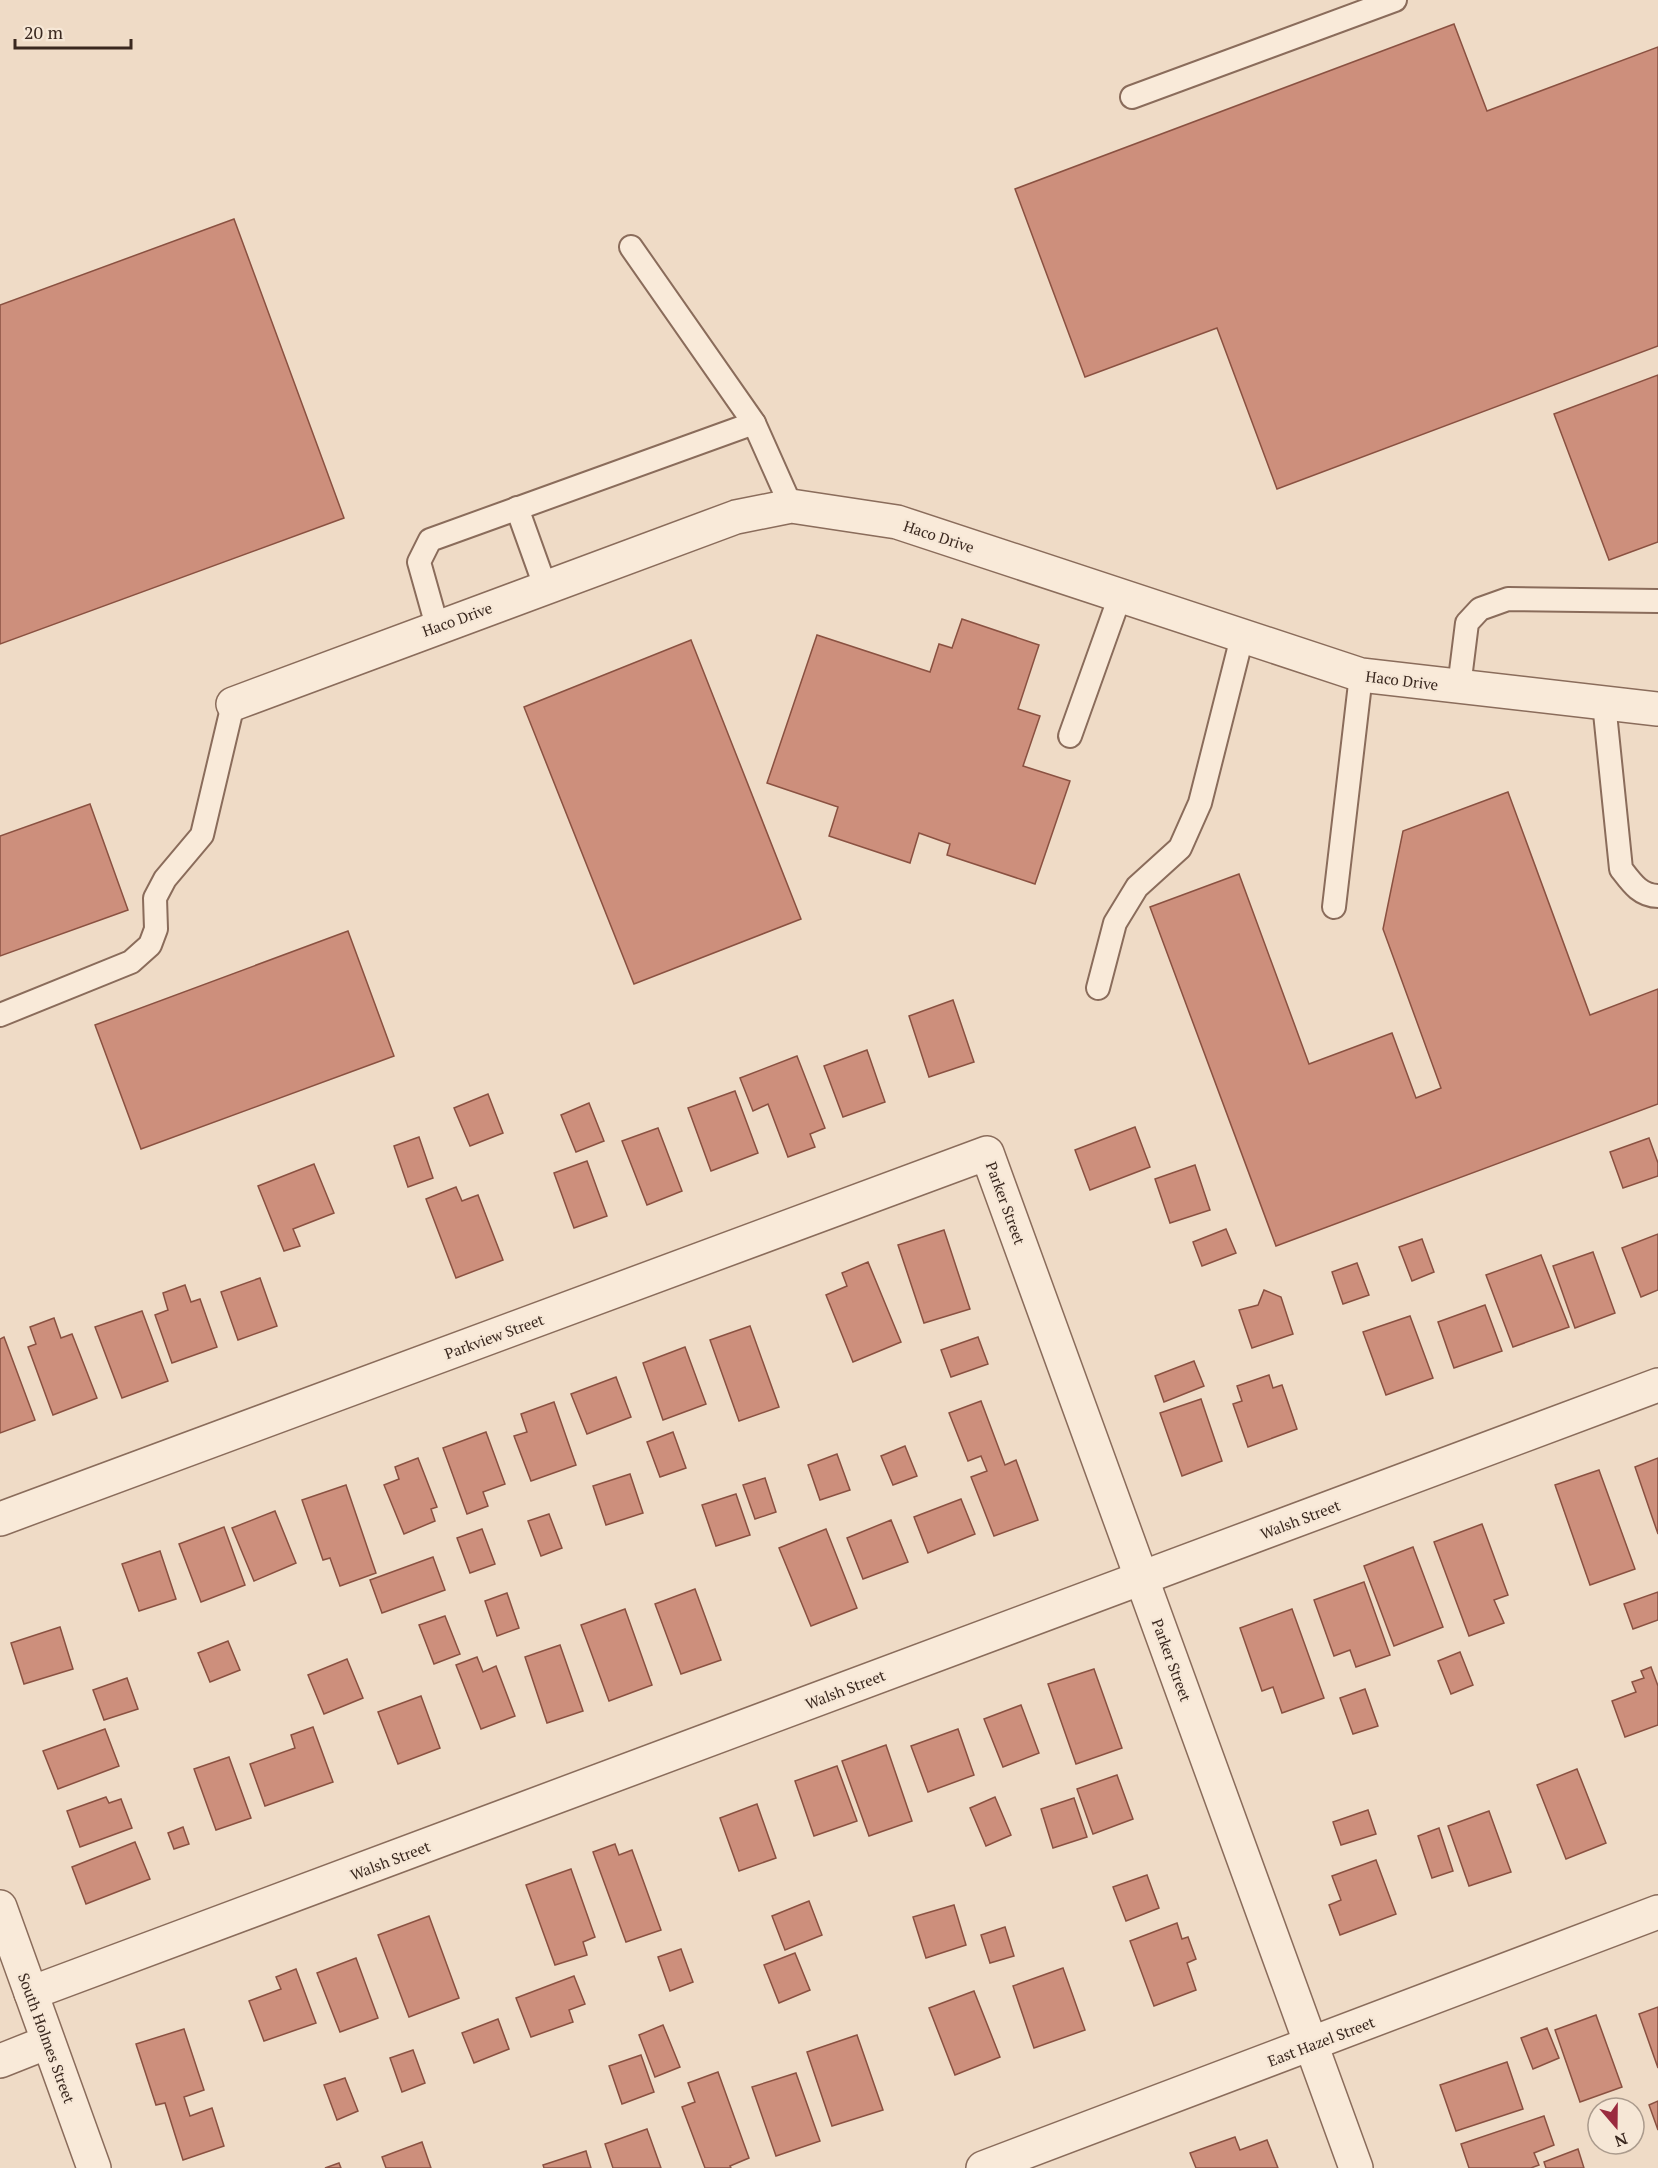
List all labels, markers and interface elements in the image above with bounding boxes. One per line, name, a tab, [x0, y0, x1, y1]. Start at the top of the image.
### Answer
scale bar	[15, 12, 130, 50]
text: 20 m	[24, 20, 64, 44]
street label: Haco Drive	[901, 515, 977, 557]
street label: Haco Drive	[419, 597, 495, 641]
street label: Haco Drive	[1365, 666, 1439, 694]
street label: Parker Street	[982, 1159, 1030, 1248]
street label: Parkview Street	[442, 1309, 547, 1363]
street label: Walsh Street	[1257, 1494, 1343, 1543]
street label: Parker Street	[1148, 1616, 1196, 1705]
street label: Walsh Street	[802, 1664, 888, 1713]
street label: Walsh Street	[347, 1835, 433, 1884]
street label: South Holmes Street	[14, 1970, 80, 2106]
street label: East Hazel Street	[1264, 2011, 1378, 2071]
north arrow	[1586, 2096, 1646, 2156]
text: N	[1612, 2128, 1631, 2153]

